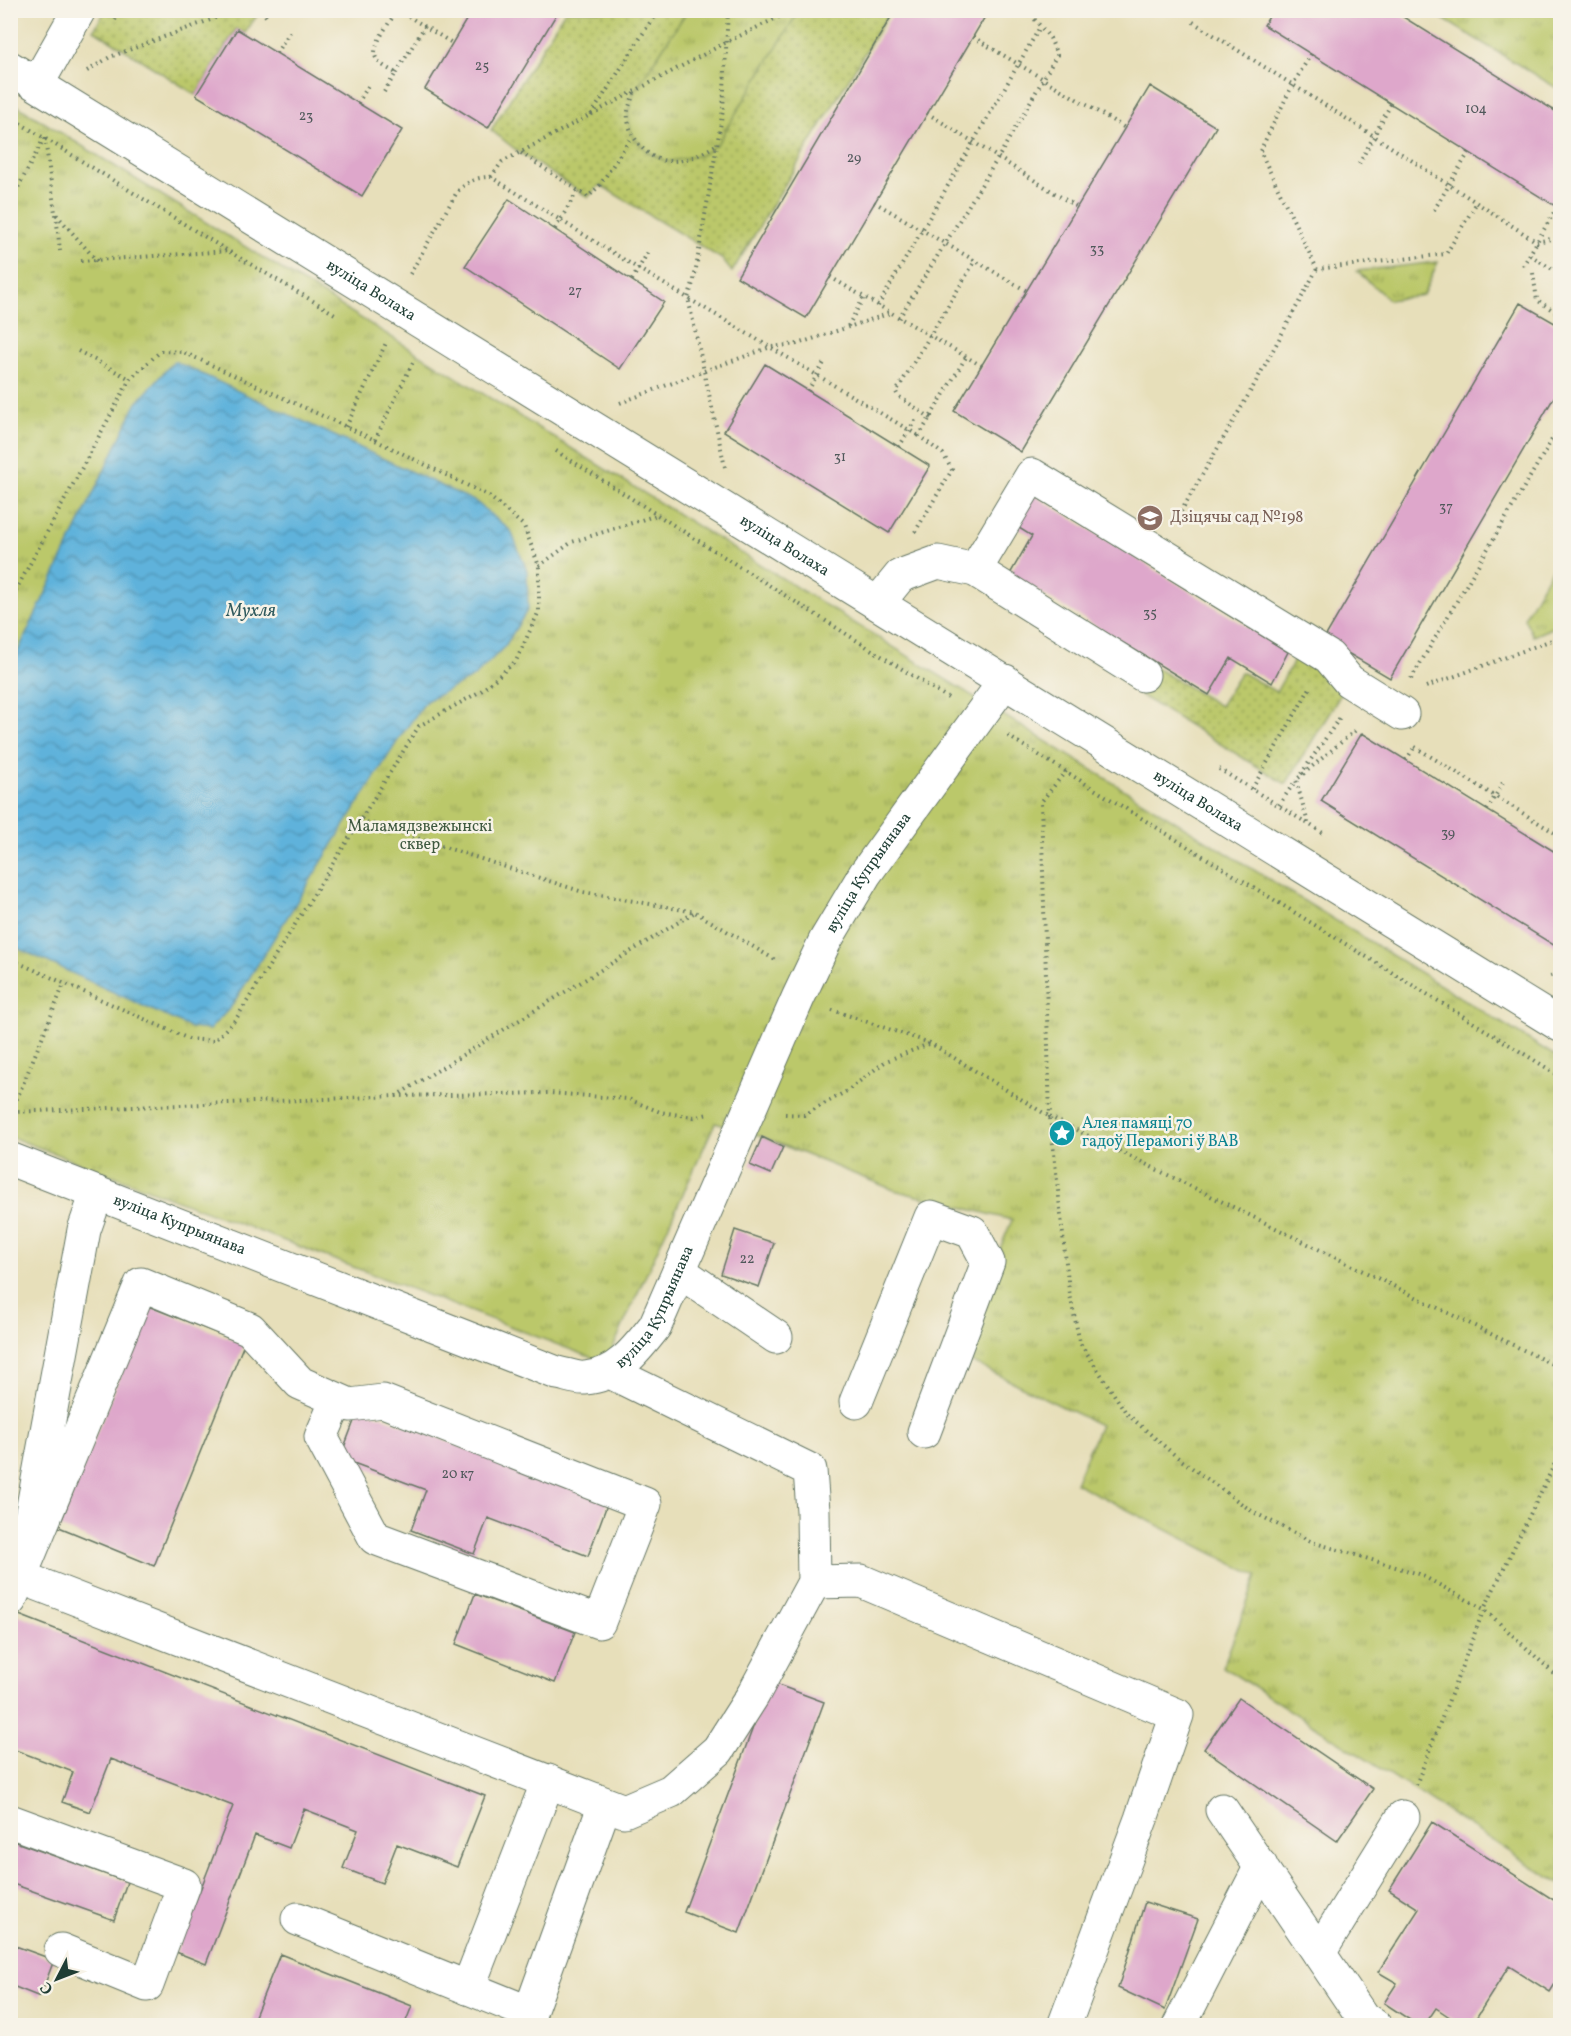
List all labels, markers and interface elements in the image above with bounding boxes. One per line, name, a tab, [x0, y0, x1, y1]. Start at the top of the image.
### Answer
house number: 25	[475, 57, 489, 76]
house number: 104	[1465, 100, 1487, 119]
house number: 23	[299, 107, 313, 126]
house number: 29	[847, 149, 861, 168]
house number: 33	[1090, 240, 1104, 259]
street label: вуліца Волаха	[322, 255, 420, 327]
house number: 27	[568, 282, 582, 301]
house number: 31	[834, 448, 846, 467]
house number: 37	[1439, 498, 1453, 517]
school or university icon: Дзіцячы сад №198	[1135, 503, 1165, 533]
place label: Дзіцячы сад №198	[1170, 507, 1303, 529]
street label: вуліца Волаха	[735, 510, 833, 582]
water label: Мухля	[225, 599, 276, 624]
house number: 35	[1143, 604, 1157, 623]
street label: вуліца Волаха	[1149, 765, 1247, 837]
street label: вуліца Купрыянава	[821, 808, 917, 937]
park label: Маламядзвежынскі сквер	[348, 816, 493, 856]
house number: 39	[1441, 824, 1455, 843]
place label: Алея памяці 70 гадоў Перамогі ў ВАВ	[1082, 1113, 1238, 1153]
place icon: Алея памяці 70 гадоў Перамогі ў ВАВ	[1047, 1118, 1077, 1148]
street label: вуліца Купрыянава	[110, 1189, 249, 1261]
street label: вуліца Купрыянава	[611, 1242, 700, 1374]
house number: 22	[739, 1250, 755, 1269]
house number: 20 к7	[442, 1465, 475, 1484]
north arrow	[27, 1949, 87, 2009]
text: С	[36, 1977, 59, 1999]

